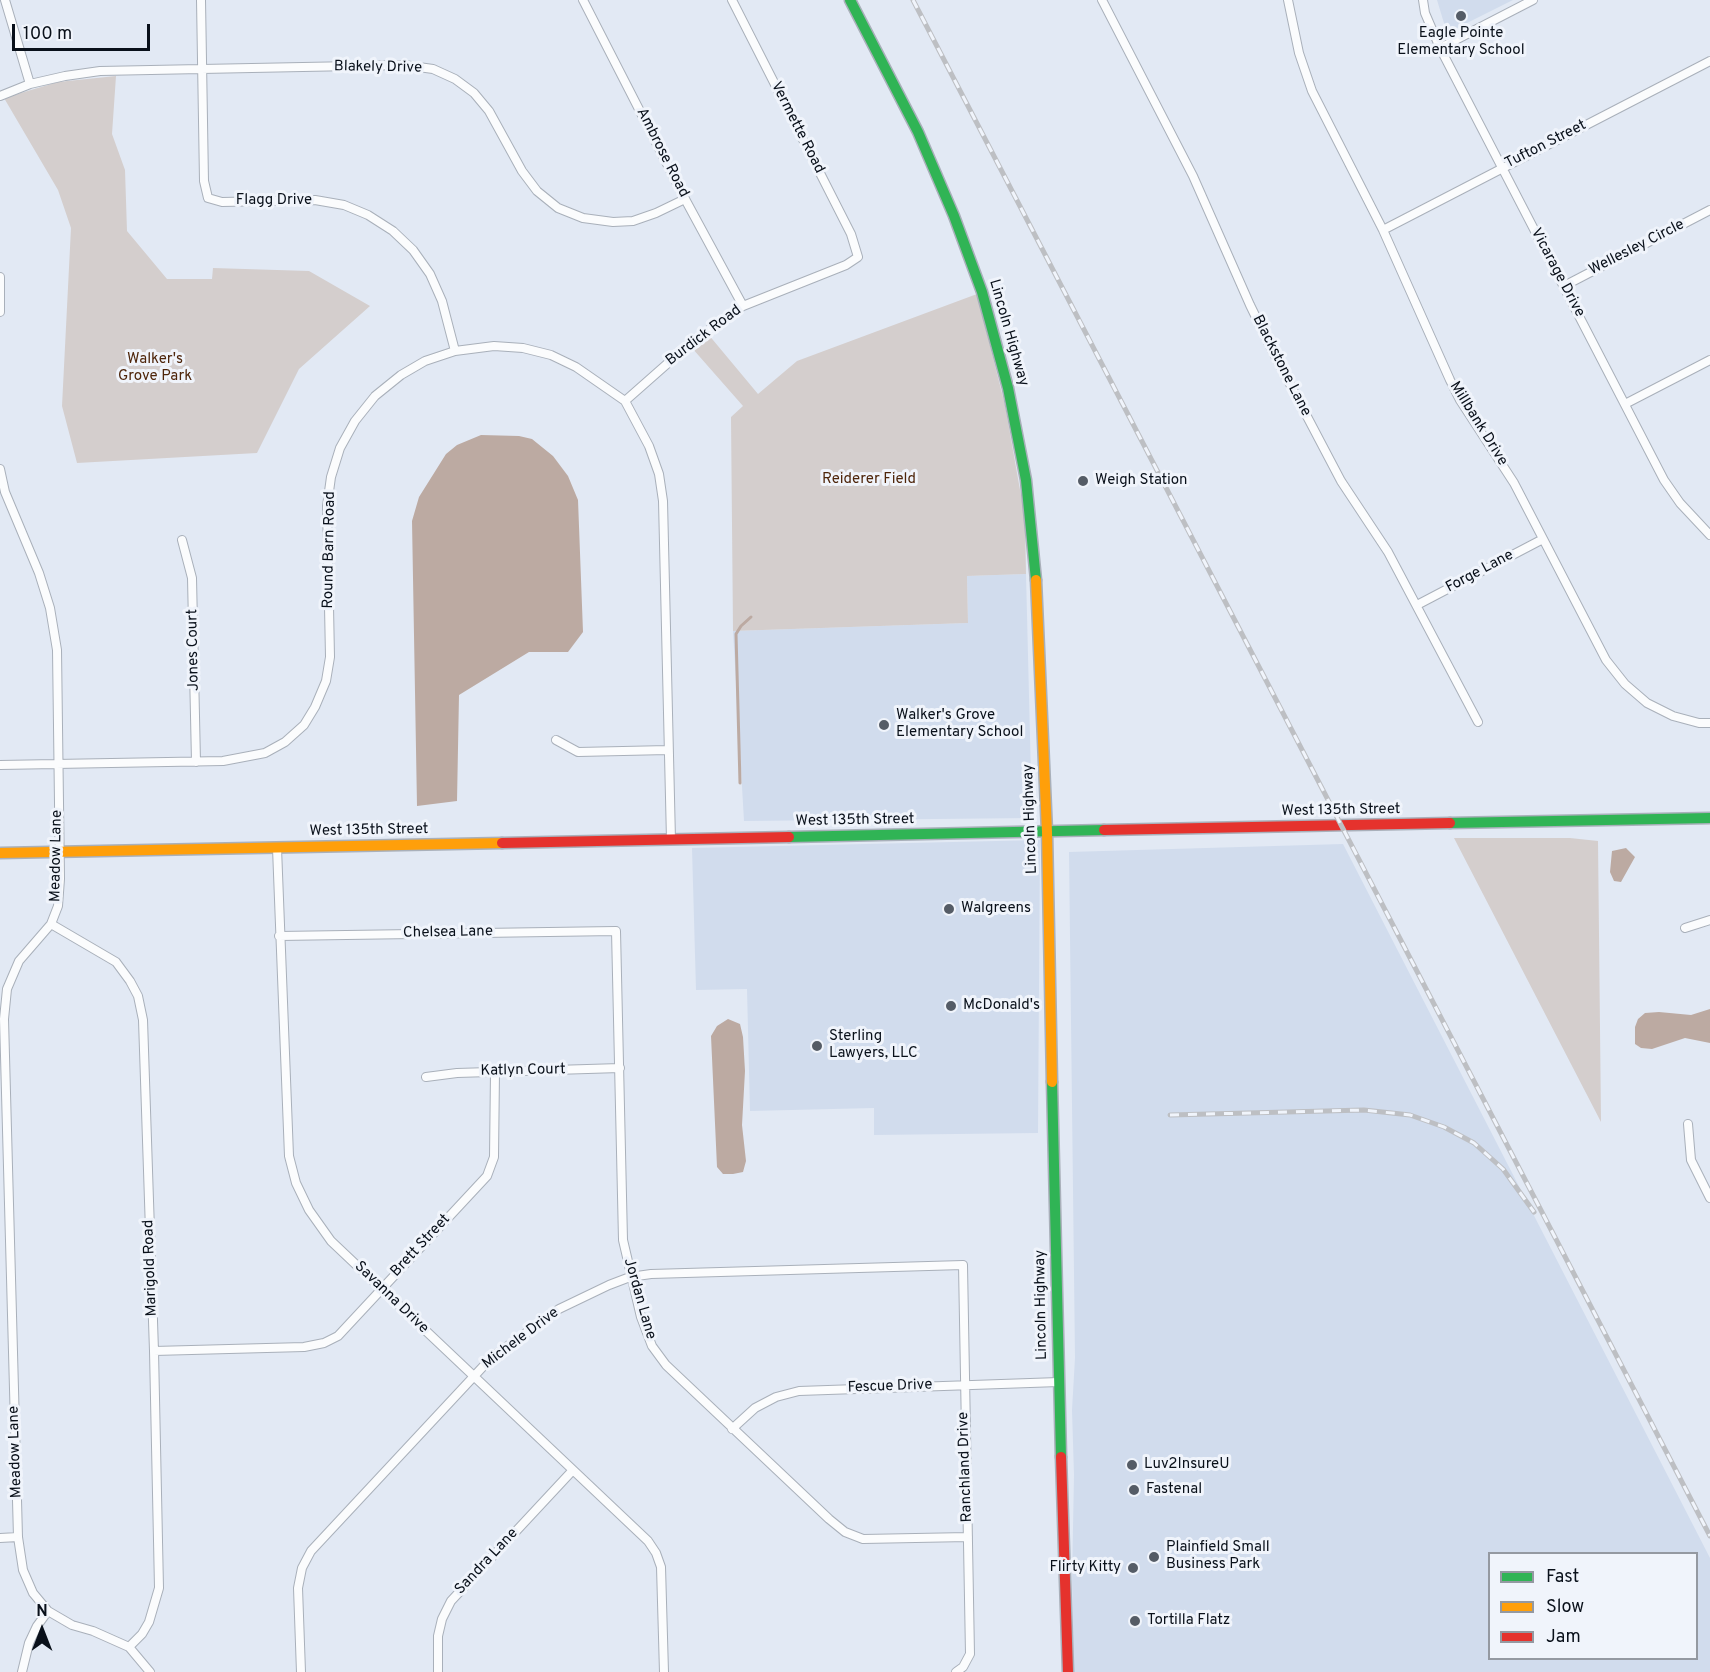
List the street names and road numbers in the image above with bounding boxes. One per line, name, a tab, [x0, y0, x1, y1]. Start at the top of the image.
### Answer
street label: Blakely Drive	[334, 58, 422, 78]
street label: Vermette Road	[766, 79, 828, 177]
street label: Ambrose Road	[632, 105, 692, 201]
street label: Tufton Street	[1502, 117, 1590, 173]
street label: Flagg Drive	[236, 192, 312, 210]
street label: Wellesley Circle	[1586, 216, 1688, 280]
street label: Vicarage Drive	[1526, 225, 1588, 321]
street label: Lincoln Highway	[984, 278, 1032, 388]
street label: Burdick Road	[663, 302, 745, 370]
street label: Blackstone Lane	[1248, 312, 1314, 420]
street label: Millbank Drive	[1445, 379, 1511, 469]
street label: Round Barn Road	[320, 491, 340, 609]
street label: Forge Lane	[1443, 547, 1517, 597]
street label: Jones Court	[184, 609, 204, 691]
street label: Lincoln Highway	[1020, 764, 1042, 874]
street label: West 135th Street	[1281, 801, 1401, 821]
street label: Meadow Lane	[47, 810, 67, 902]
street label: West 135th Street	[795, 811, 915, 831]
street label: West 135th Street	[309, 821, 429, 841]
street label: Chelsea Lane	[403, 923, 493, 943]
street label: Katlyn Court	[480, 1061, 566, 1081]
street label: Brett Street	[387, 1211, 455, 1281]
street label: Marigold Road	[140, 1219, 162, 1317]
street label: Lincoln Highway	[1032, 1250, 1052, 1360]
street label: Jordan Lane	[619, 1256, 659, 1342]
street label: Savanna Drive	[350, 1258, 432, 1338]
street label: Michele Drive	[479, 1304, 563, 1374]
street label: Fescue Drive	[847, 1377, 933, 1397]
street label: Meadow Lane	[5, 1406, 27, 1498]
street label: Ranchland Drive	[955, 1411, 977, 1523]
street label: Sandra Lane	[452, 1525, 522, 1599]

